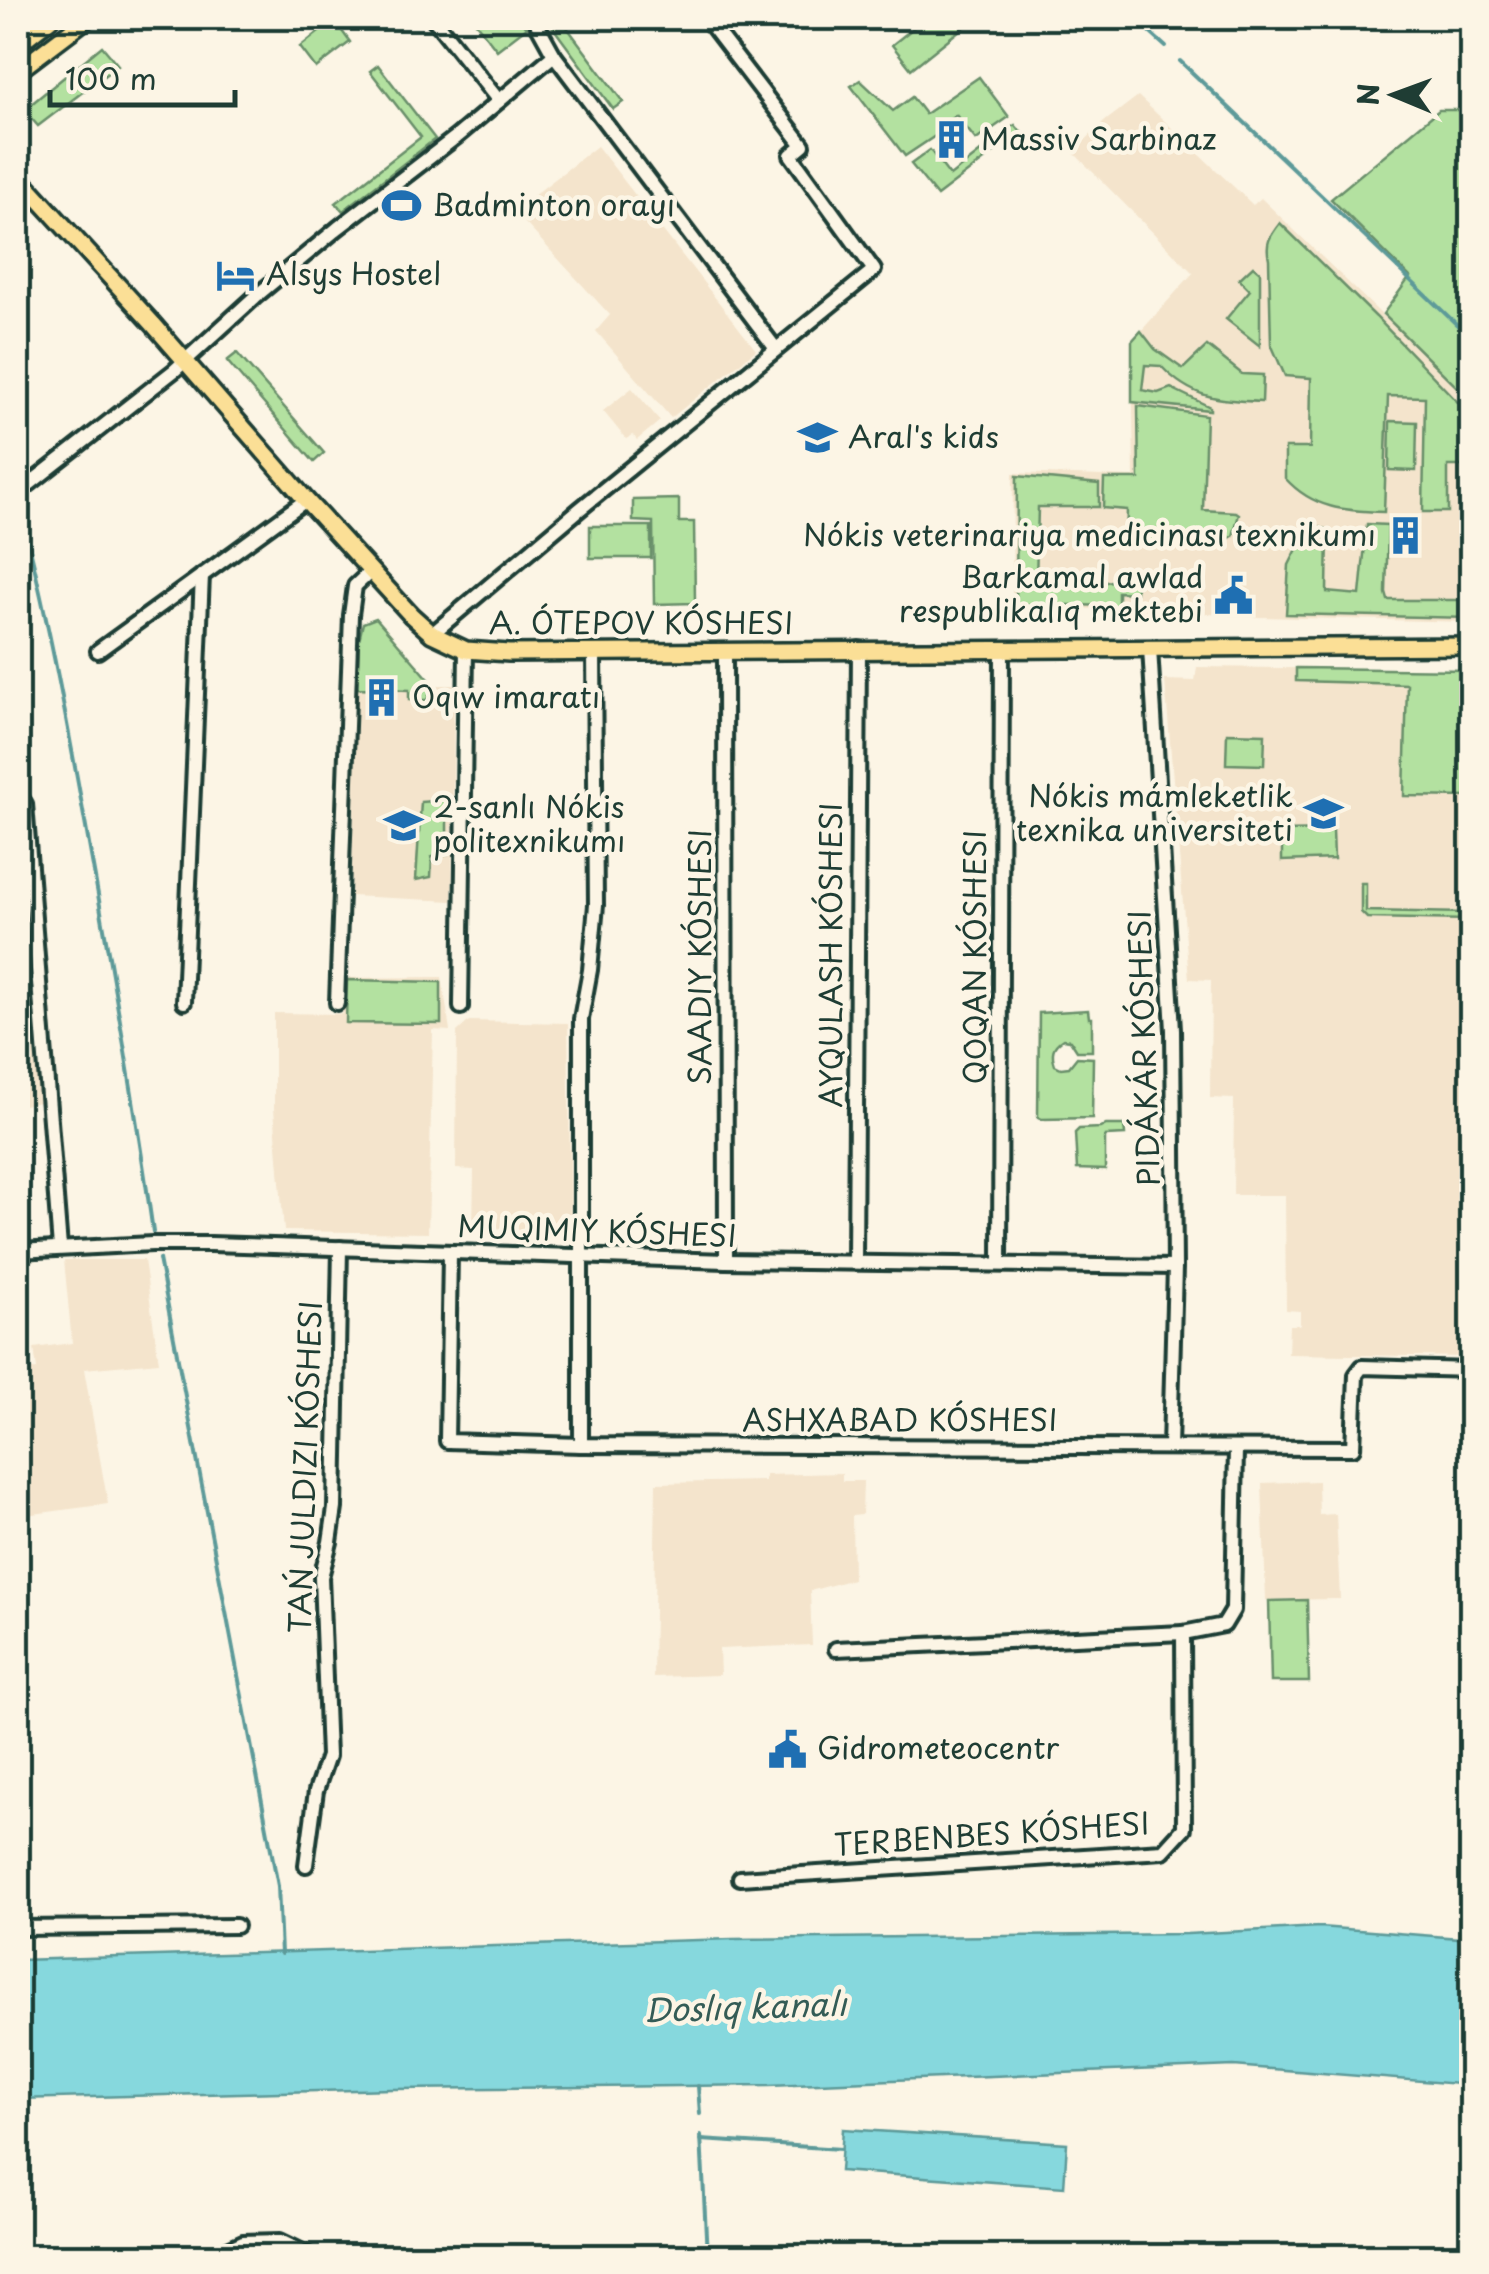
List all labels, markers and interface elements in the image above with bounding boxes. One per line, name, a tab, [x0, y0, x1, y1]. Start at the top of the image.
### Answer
scale bar	[50, 45, 235, 107]
north arrow	[1344, 45, 1444, 145]
text: 100 m	[65, 55, 157, 100]
text: N	[1346, 83, 1389, 106]
place label: Massiv Sarbinaz	[981, 115, 1216, 160]
building icon: Massiv Sarbinaz	[930, 119, 972, 161]
place label: Badminton orayı	[432, 181, 675, 226]
sports icon: Badminton orayı	[381, 185, 423, 227]
place label: Alsys Hostel	[266, 250, 441, 295]
hotel icon: Alsys Hostel	[215, 254, 257, 296]
place label: Aral's kids	[848, 413, 999, 458]
school or university icon: Aral's kids	[797, 417, 839, 459]
place label: Nókis veterinariya medicinası texnikumı	[803, 511, 1376, 556]
building icon: Nókis veterinariya medicinası texnikumı	[1385, 515, 1427, 557]
place label: Barkamal awlad respublikalıq mektebi	[899, 553, 1203, 632]
public building icon: Barkamal awlad respublikalıq mektebi	[1212, 574, 1254, 616]
street label: A. ÓTEPOV KÓSHESI	[489, 599, 793, 644]
place label: Oqıw imaratı	[412, 673, 600, 718]
building icon: Oqıw imaratı	[361, 677, 403, 719]
place label: Nókis mámleketlik texnika universiteti	[1016, 772, 1293, 851]
place label: 2-sanlı Nókis politexnikumı	[433, 783, 625, 862]
school or university icon: Nókis mámleketlik texnika universiteti	[1302, 793, 1344, 835]
street label: AYQULASH KÓSHESI	[807, 802, 852, 1108]
school or university icon: 2-sanlı Nókis politexnikumı	[382, 804, 424, 846]
street label: SAADIY KÓSHESI	[676, 829, 721, 1085]
street label: QOQAN KÓSHESI	[951, 829, 996, 1085]
street label: PIDÁKÁR KÓSHESI	[1115, 909, 1170, 1187]
street label: MUQIMIY KÓSHESI	[457, 1202, 738, 1257]
street label: TAŃ JULDIZI KÓSHESI	[275, 1300, 332, 1634]
street label: ASHXABAD KÓSHESI	[742, 1396, 1058, 1441]
place label: Gidrometeocentr	[817, 1724, 1059, 1769]
public building icon: Gidrometeocentr	[766, 1728, 808, 1770]
street label: TERBENBES KÓSHESI	[832, 1799, 1151, 1866]
water label: Doslıq kanalı	[643, 1978, 849, 2034]

